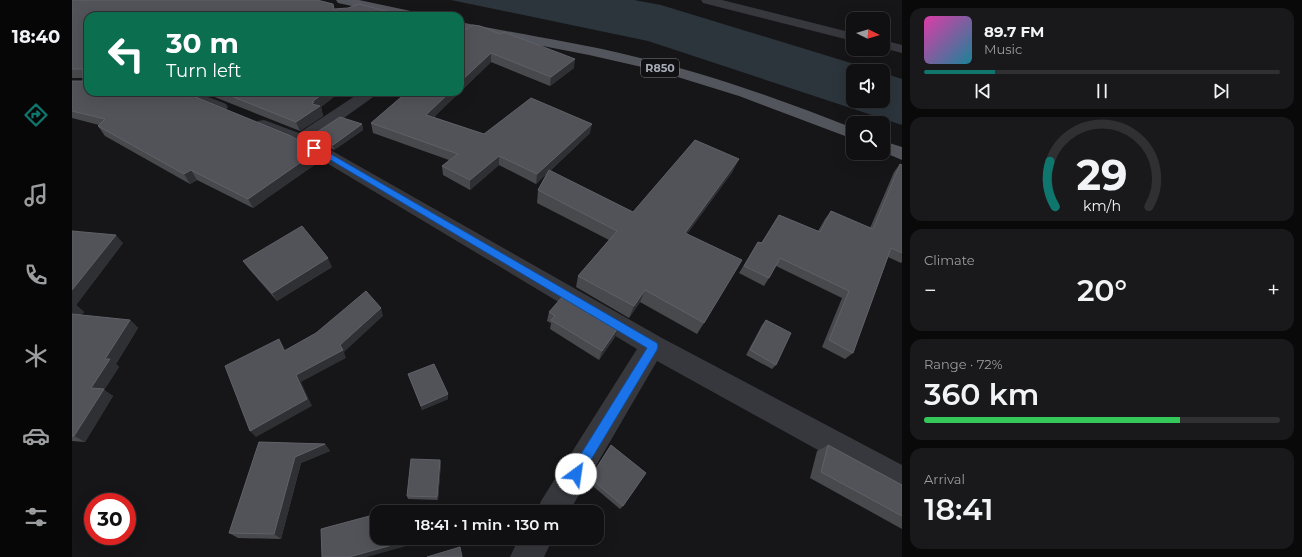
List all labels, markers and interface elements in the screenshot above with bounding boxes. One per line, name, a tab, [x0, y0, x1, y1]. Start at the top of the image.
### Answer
north arrow	[846, 12, 890, 56]
map controls	[846, 12, 890, 160]
text: 89.7 FM	[984, 22, 1044, 41]
text: 18:40	[12, 26, 60, 48]
text: 30 m	[166, 26, 239, 60]
icon: left	[100, 28, 152, 80]
text: Music	[984, 41, 1022, 57]
road number: R850	[641, 59, 679, 77]
text: Turn left	[166, 60, 241, 82]
button: sound	[846, 64, 890, 108]
icon: previous	[972, 80, 994, 102]
icon: pause	[1091, 80, 1113, 102]
icon: next	[1210, 80, 1232, 102]
icon: directions	[22, 101, 50, 129]
button: search	[846, 116, 890, 160]
pin	[297, 131, 331, 165]
icon: arrive	[303, 137, 325, 159]
text: 29	[1076, 150, 1128, 200]
icon: music	[22, 181, 50, 209]
text: km/h	[1083, 197, 1121, 215]
text: Climate	[924, 252, 975, 268]
icon: phone	[22, 261, 50, 289]
text: 20°	[1077, 272, 1127, 309]
text: −	[924, 277, 937, 304]
text: +	[1267, 277, 1280, 304]
icon: climate	[22, 342, 50, 370]
text: Range · 72%	[924, 356, 1003, 372]
text: 360 km	[924, 376, 1039, 413]
icon: car	[22, 422, 50, 450]
position arrow	[555, 453, 597, 495]
text: Arrival	[924, 471, 965, 487]
text: 18:41	[924, 491, 993, 528]
speed limit sign: 30	[84, 493, 136, 545]
icon: filters	[22, 503, 50, 531]
text: 18:41 · 1 min · 130 m	[415, 515, 559, 534]

